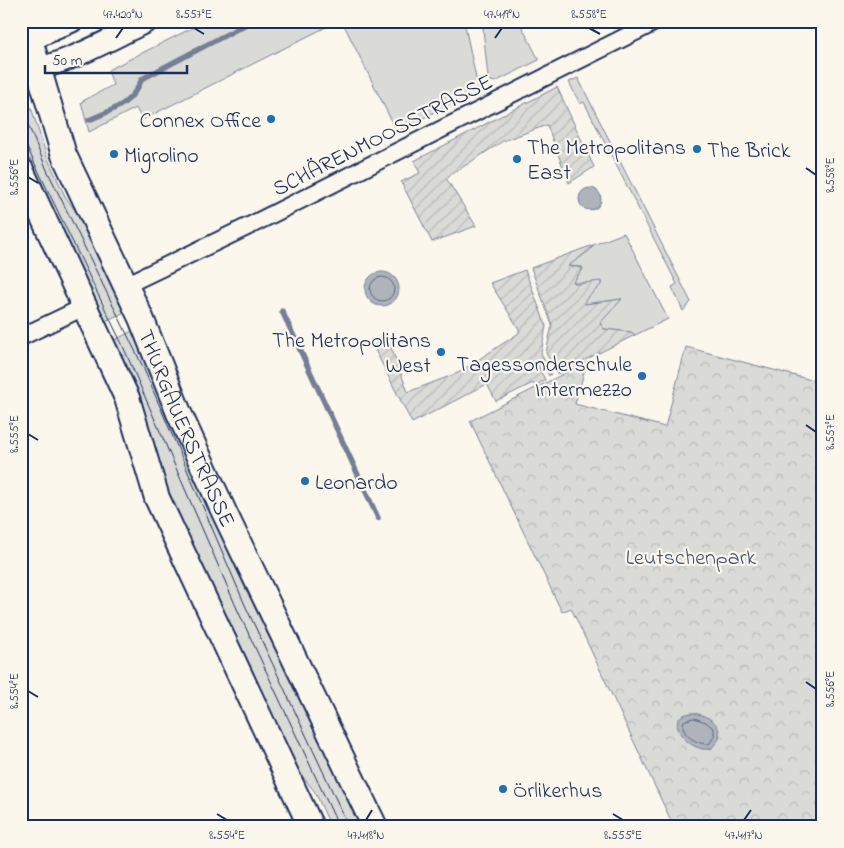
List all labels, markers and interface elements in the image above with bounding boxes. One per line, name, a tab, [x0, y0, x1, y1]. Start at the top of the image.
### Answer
text: 47.420°N	[103, 6, 143, 24]
text: 8.557°E	[176, 6, 212, 24]
text: 47.419°N	[484, 6, 520, 24]
text: 8.558°E	[571, 6, 607, 24]
scale bar	[45, 42, 188, 74]
text: 50 m	[52, 50, 83, 72]
street label: SCHÄRENMOOSSTRASSE	[268, 67, 499, 206]
place label: Connex Office	[140, 106, 261, 138]
marker: Connex Office	[265, 113, 277, 125]
place label: The Metropolitans East	[527, 133, 686, 190]
place label: The Brick	[707, 136, 791, 168]
place label: Migrolino	[124, 141, 199, 174]
marker: The Brick	[691, 143, 703, 155]
marker: Migrolino	[108, 148, 120, 160]
marker: The Metropolitans East	[511, 153, 523, 165]
text: 8.558°E	[822, 157, 840, 193]
text: 8.556°E	[6, 159, 24, 195]
street label: THURGAUERSTRASSE	[128, 325, 242, 533]
place label: The Metropolitans West	[272, 326, 432, 383]
marker: The Metropolitans West	[435, 346, 447, 358]
place label: Tagessonderschule Intermezzo	[457, 350, 632, 407]
marker: Tagessonderschule Intermezzo	[636, 370, 648, 382]
text: 8.557°E	[822, 414, 840, 450]
text: 8.555°E	[6, 415, 24, 453]
place label: Leonardo	[315, 468, 398, 500]
marker: Leonardo	[299, 475, 311, 487]
park label: Leutschenpark	[626, 543, 757, 575]
text: 8.556°E	[822, 671, 840, 707]
text: 8.554°E	[6, 673, 24, 709]
place label: Örlikerhus	[513, 776, 602, 808]
marker: Örlikerhus	[497, 783, 509, 795]
text: 8.554°E	[209, 827, 245, 845]
text: 47.418°N	[348, 827, 384, 845]
text: 8.555°E	[604, 827, 642, 845]
text: 47.417°N	[725, 827, 763, 845]

